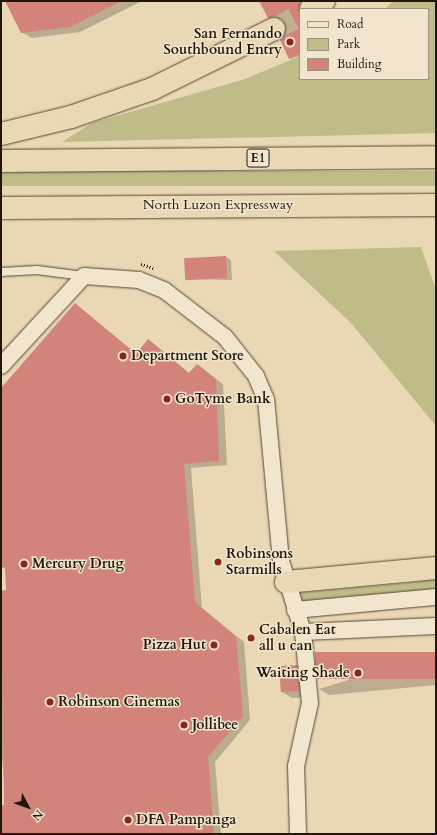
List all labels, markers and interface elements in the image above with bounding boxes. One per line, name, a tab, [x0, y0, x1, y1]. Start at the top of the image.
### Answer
legend	[299, 8, 429, 80]
text: Road	[337, 16, 363, 32]
place label: San Fernando Southbound Entry	[163, 26, 282, 58]
text: Park	[337, 36, 360, 52]
marker: San Fernando Southbound Entry	[285, 37, 295, 47]
text: Building	[337, 56, 381, 72]
road number: E1	[246, 147, 270, 169]
street label: North Luzon Expressway	[143, 197, 293, 213]
place label: Department Store	[131, 348, 244, 364]
marker: Department Store	[118, 351, 128, 361]
place label: GoTyme Bank	[175, 391, 271, 407]
marker: GoTyme Bank	[162, 394, 172, 404]
place label: Robinsons Starmills	[226, 546, 293, 578]
place label: Mercury Drug	[32, 556, 124, 572]
marker: Robinsons Starmills	[213, 557, 223, 567]
marker: Mercury Drug	[19, 559, 29, 569]
place label: Cabalen Eat all u can	[259, 622, 336, 654]
marker: Cabalen Eat all u can	[246, 633, 256, 643]
place label: Pizza Hut	[143, 637, 206, 653]
marker: Pizza Hut	[209, 640, 219, 650]
place label: Waiting Shade	[256, 665, 350, 681]
marker: Waiting Shade	[353, 668, 363, 678]
place label: Robinson Cinemas	[58, 694, 180, 710]
marker: Robinson Cinemas	[45, 697, 55, 707]
place label: Jollibee	[192, 717, 238, 733]
marker: Jollibee	[179, 720, 189, 730]
north arrow	[8, 787, 48, 827]
text: N	[29, 807, 46, 824]
place label: DFA Pampanga	[136, 812, 236, 828]
marker: DFA Pampanga	[123, 815, 133, 825]

